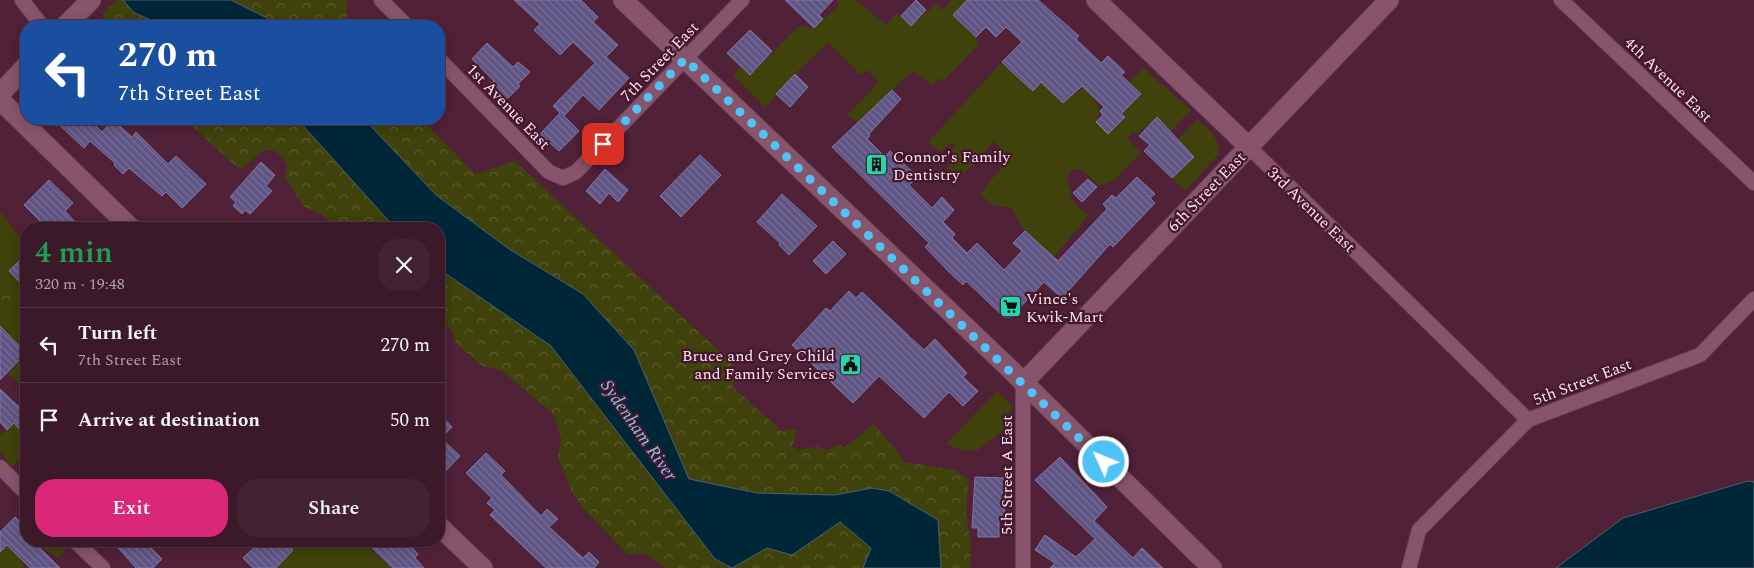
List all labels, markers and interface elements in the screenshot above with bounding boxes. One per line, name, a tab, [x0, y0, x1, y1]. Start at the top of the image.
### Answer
street label: 7th Street East	[615, 16, 705, 107]
text: 270 m	[118, 29, 217, 82]
street label: 4th Avenue East	[1619, 31, 1718, 128]
icon: left	[35, 40, 100, 105]
street label: 1st Avenue East	[461, 58, 556, 156]
text: 7th Street East	[118, 77, 261, 110]
pin	[582, 123, 624, 165]
icon: arrive	[589, 130, 617, 158]
place label: Connor's Family Dentistry	[893, 145, 1012, 187]
street label: 6th Street East	[1162, 146, 1252, 237]
building icon: Connor's Family Dentistry	[865, 153, 889, 177]
street label: 3rd Avenue East	[1262, 161, 1361, 258]
text: 4 min	[35, 230, 113, 276]
button: close	[378, 239, 430, 291]
text: 320 m · 19:48	[35, 272, 125, 296]
place label: Vince's Kwik-Mart	[1026, 287, 1104, 329]
supermarket icon: Vince's Kwik-Mart	[998, 295, 1022, 319]
text: Turn left	[78, 319, 157, 348]
icon: left	[35, 331, 63, 359]
text: 270 m	[380, 331, 430, 360]
place label: Bruce and Grey Child and Family Services	[682, 344, 835, 386]
text: 7th Street East	[78, 348, 182, 372]
public building icon: Bruce and Grey Child and Family Services	[839, 352, 863, 376]
street label: 5th Street East	[1530, 352, 1635, 412]
water label: Sydenham River	[594, 374, 684, 487]
icon: arrive	[35, 406, 63, 434]
text: Arrive at destination	[78, 406, 260, 435]
text: 50 m	[390, 406, 430, 435]
street label: 5th Street A East	[995, 415, 1019, 535]
position arrow	[1077, 435, 1129, 487]
button: Exit	[35, 479, 228, 537]
button: Share	[238, 479, 430, 537]

